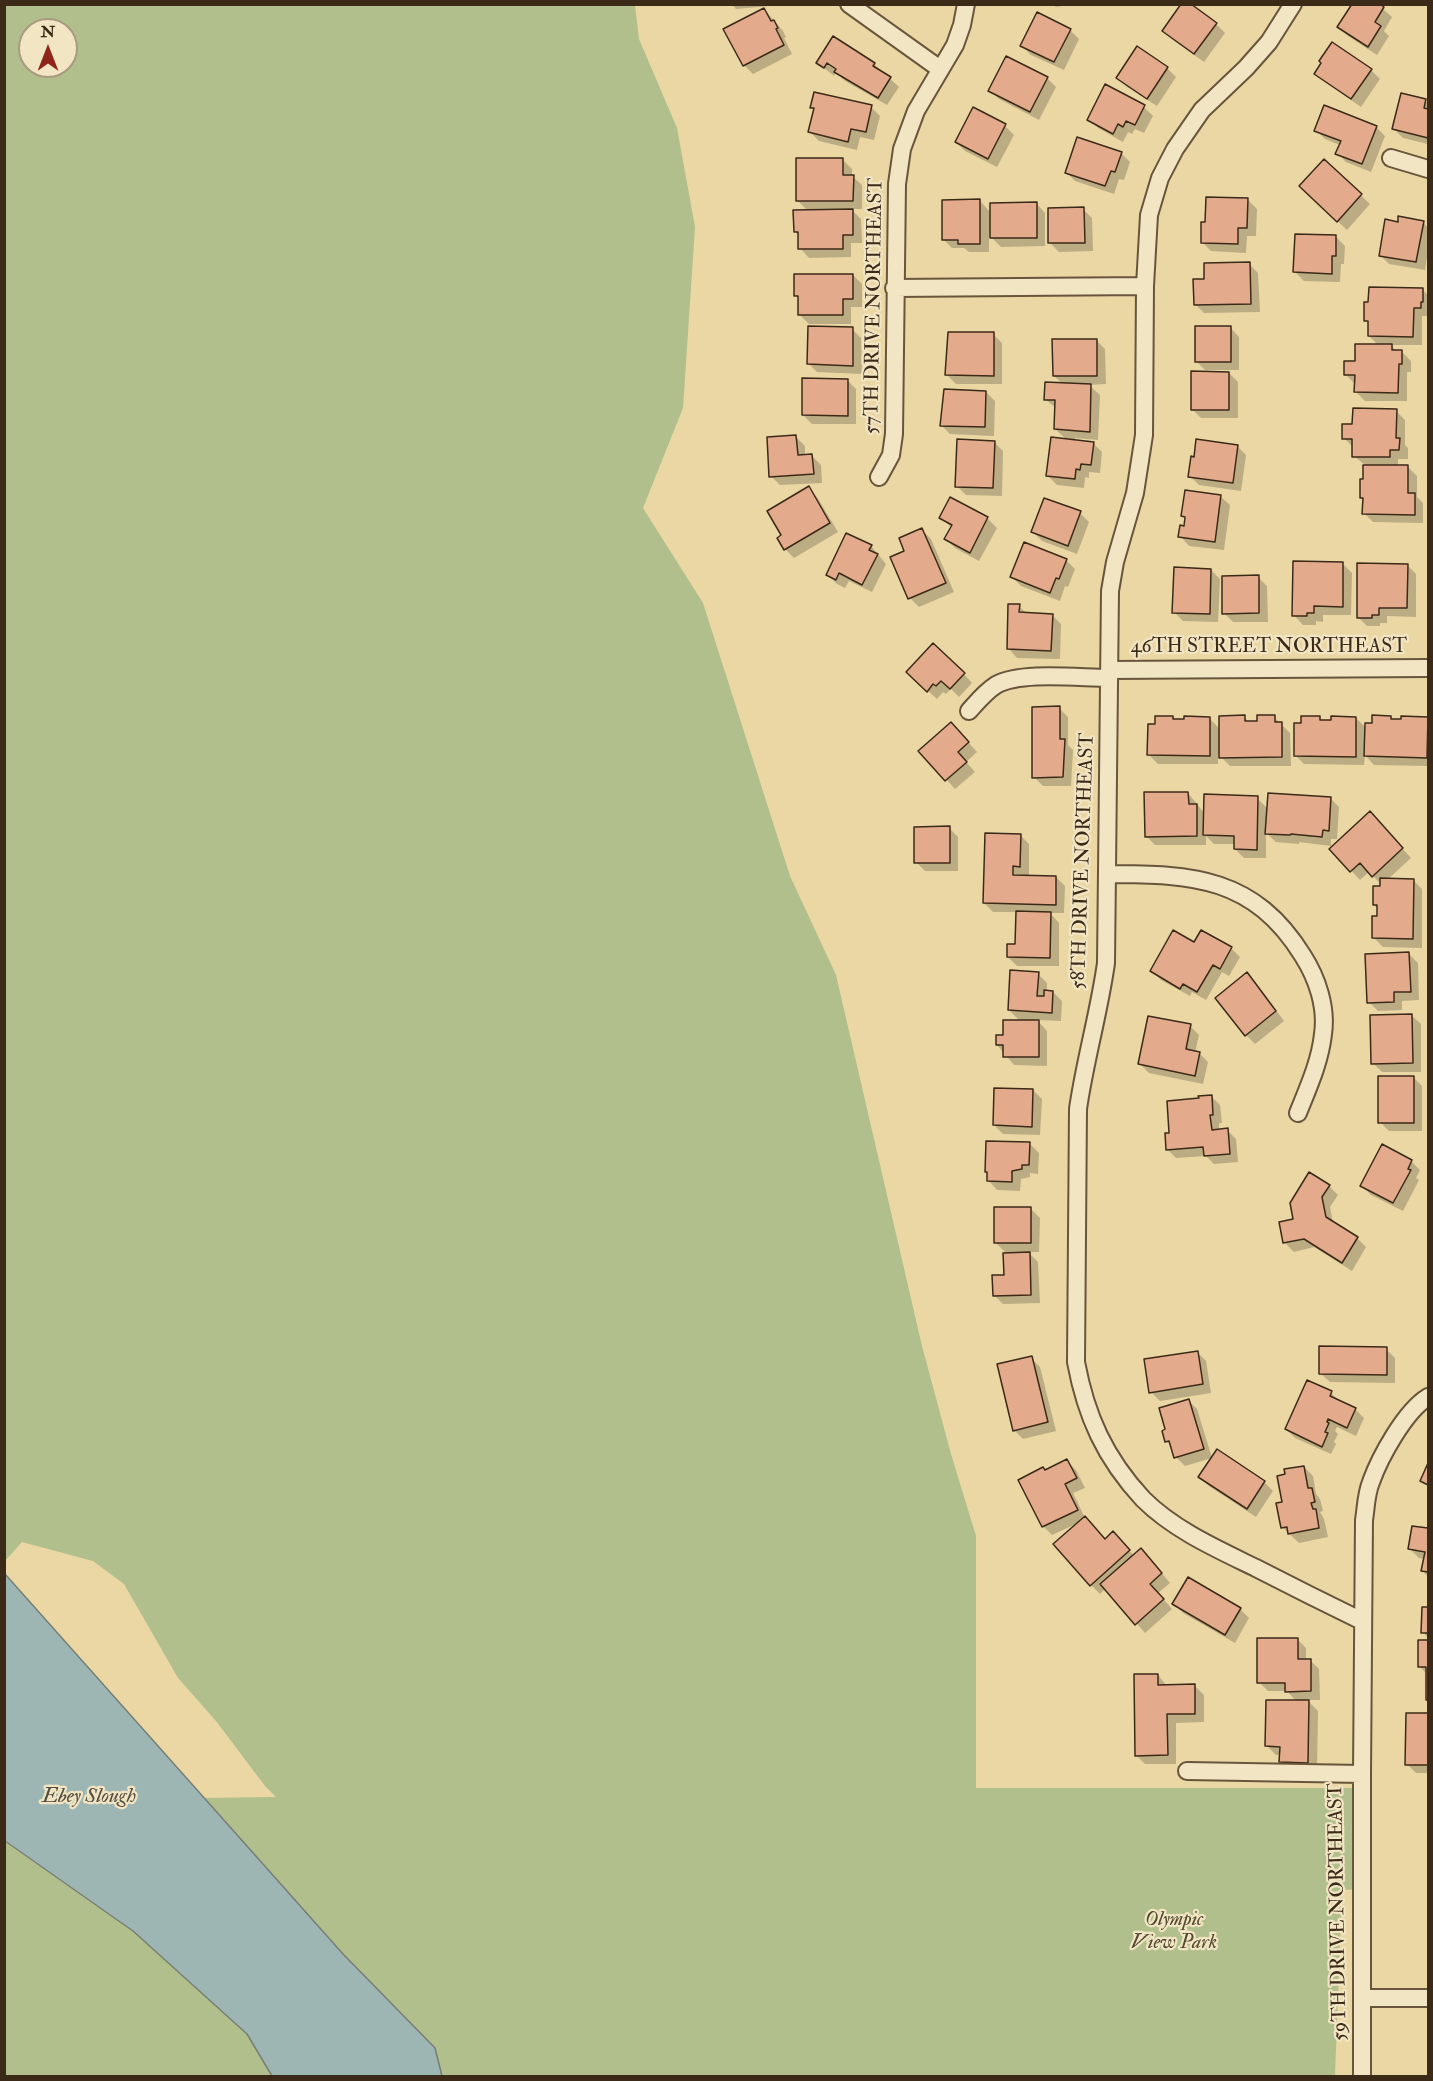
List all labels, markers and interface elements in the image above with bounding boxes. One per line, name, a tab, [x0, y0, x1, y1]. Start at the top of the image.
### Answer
north arrow	[18, 18, 78, 78]
text: N	[41, 22, 55, 42]
street label: 57TH DRIVE NORTHEAST	[861, 178, 889, 434]
street label: 46TH STREET NORTHEAST	[1131, 636, 1407, 660]
street label: 58TH DRIVE NORTHEAST	[1068, 732, 1100, 990]
street label: 59TH DRIVE NORTHEAST	[1325, 1783, 1353, 2041]
water label: Ebey Slough	[42, 1784, 136, 1810]
park label: Olympic View Park	[1131, 1909, 1217, 1956]

